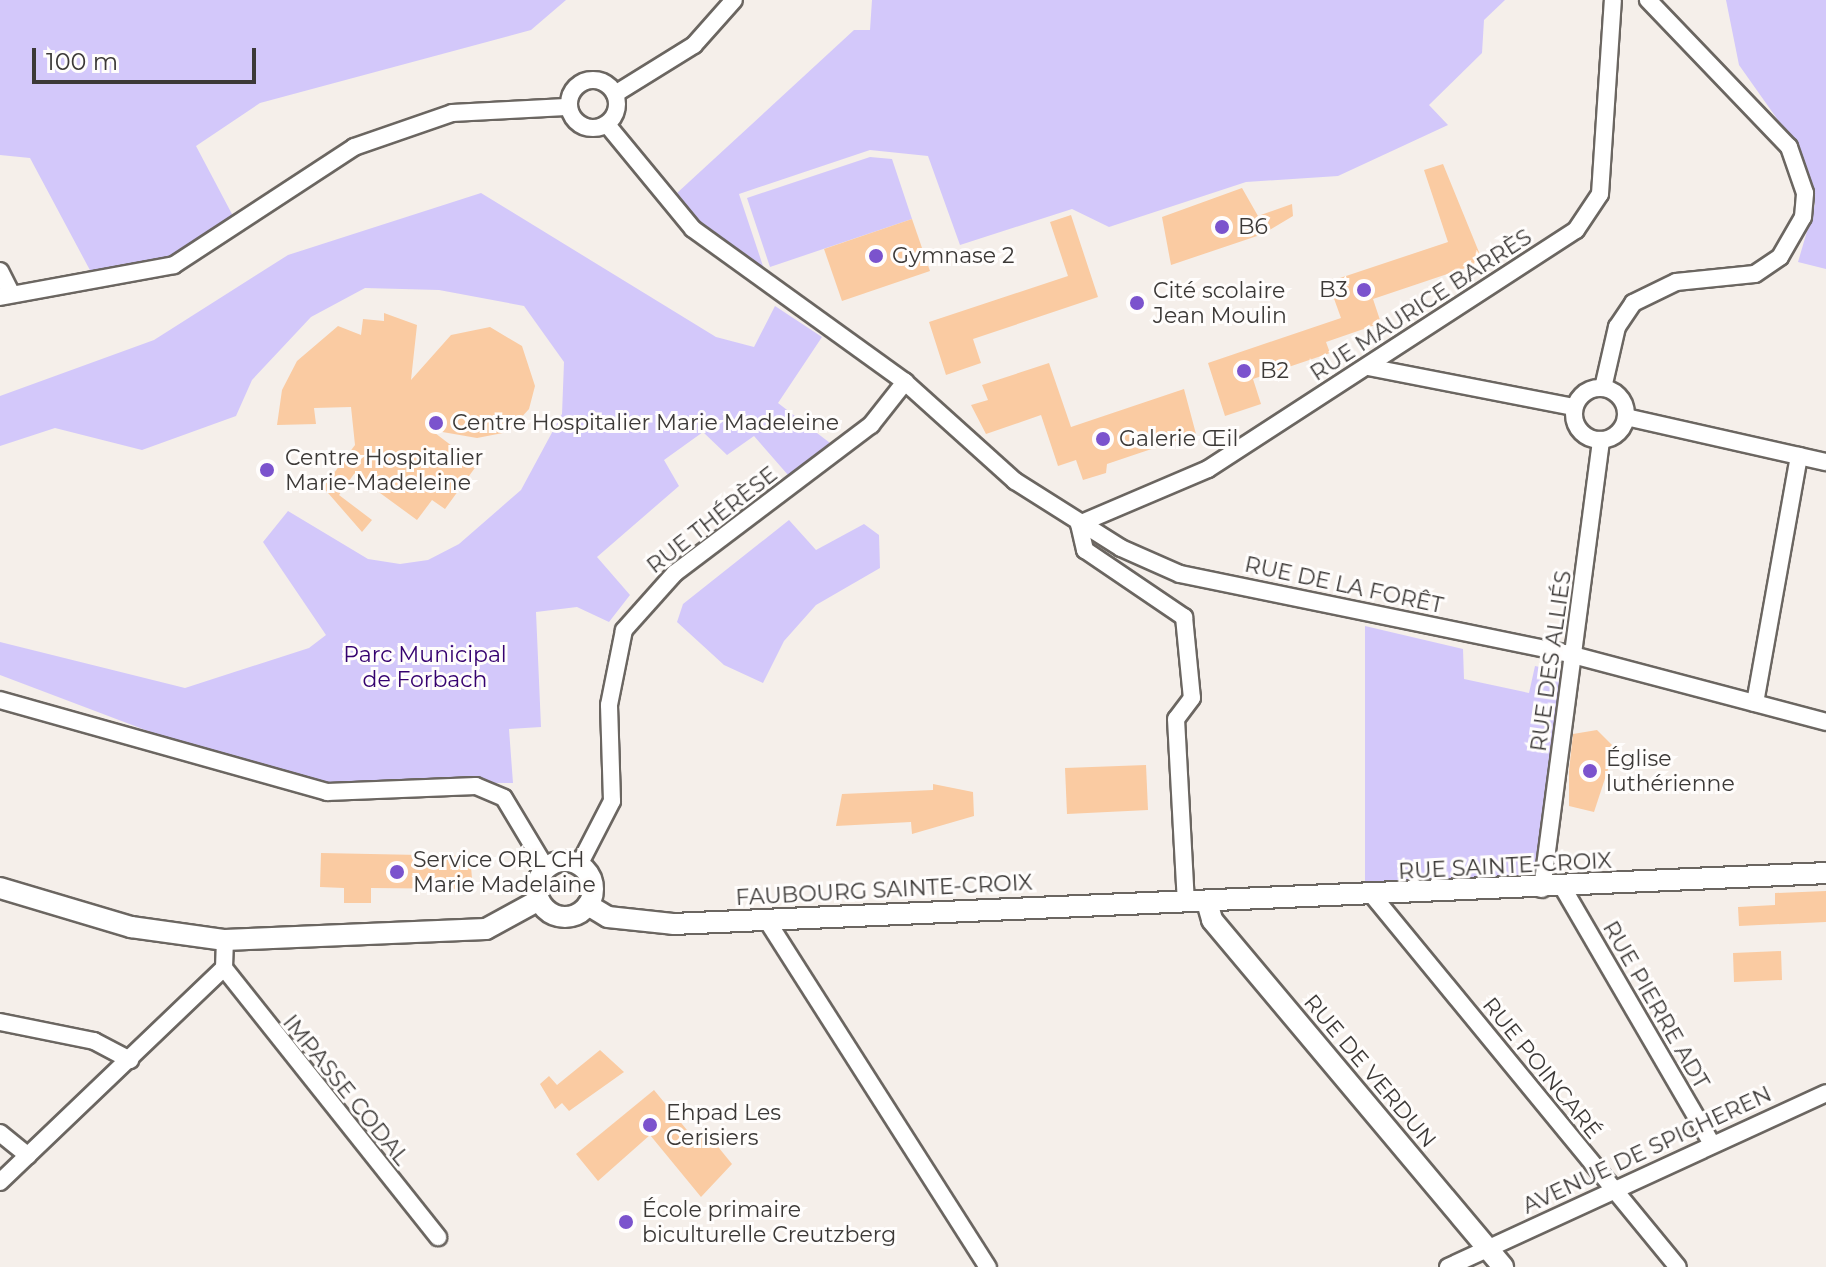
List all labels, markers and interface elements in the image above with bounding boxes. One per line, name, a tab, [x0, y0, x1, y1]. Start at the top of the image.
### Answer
scale bar	[36, 32, 260, 82]
text: 100 m	[46, 47, 118, 76]
place label: B6	[1238, 214, 1268, 240]
marker: B6	[1213, 218, 1231, 236]
street label: RUE MAURICE BARRÈS	[1305, 223, 1537, 387]
place label: Gymnase 2	[892, 243, 1014, 269]
marker: Gymnase 2	[867, 247, 885, 265]
place label: Cité scolaire Jean Moulin	[1153, 277, 1287, 328]
place label: B3	[1319, 277, 1348, 303]
marker: B3	[1355, 281, 1373, 299]
marker: Cité scolaire Jean Moulin	[1128, 294, 1146, 312]
place label: B2	[1260, 358, 1289, 384]
marker: B2	[1235, 362, 1253, 380]
place label: Centre Hospitalier Marie Madeleine	[452, 410, 839, 436]
marker: Centre Hospitalier Marie Madeleine	[427, 414, 445, 432]
place label: Galerie Œil	[1119, 426, 1238, 452]
marker: Galerie Œil	[1094, 430, 1112, 448]
place label: Centre Hospitalier Marie-Madeleine	[285, 444, 483, 496]
marker: Centre Hospitalier Marie-Madeleine	[256, 459, 278, 481]
street label: RUE THÉRÈSE	[642, 461, 782, 579]
street label: RUE DE LA FORÊT	[1242, 551, 1446, 619]
street label: RUE DES ALLIÉS	[1525, 569, 1577, 753]
park label: Parc Municipal de Forbach	[343, 641, 507, 692]
place label: Église luthérienne	[1606, 745, 1735, 796]
marker: Église luthérienne	[1581, 762, 1599, 780]
place label: Service ORL CH Marie Madelaine	[413, 846, 596, 898]
street label: RUE SAINTE-CROIX	[1398, 847, 1612, 885]
marker: Service ORL CH Marie Madelaine	[388, 863, 406, 881]
street label: FAUBOURG SAINTE-CROIX	[735, 869, 1033, 911]
street label: RUE PIERRE ADT	[1597, 916, 1715, 1094]
street label: RUE DE VERDUN	[1298, 989, 1442, 1153]
street label: RUE POINCARÉ	[1477, 992, 1607, 1144]
street label: IMPASSE CODAL	[277, 1010, 415, 1170]
street label: AVENUE DE SPICHEREN	[1518, 1081, 1776, 1219]
place label: Ehpad Les Cerisiers	[666, 1099, 781, 1150]
marker: Ehpad Les Cerisiers	[641, 1116, 659, 1134]
place label: École primaire biculturelle Creutzberg	[642, 1196, 896, 1248]
marker: École primaire biculturelle Creutzberg	[617, 1213, 635, 1231]

